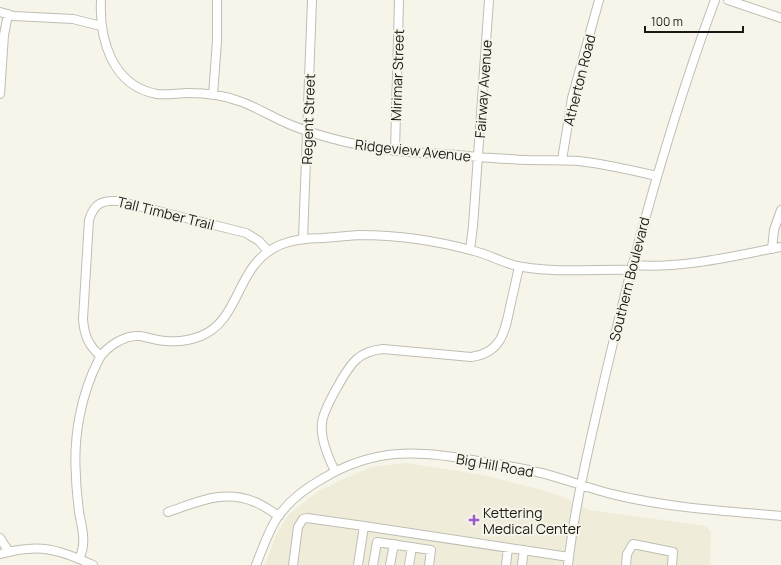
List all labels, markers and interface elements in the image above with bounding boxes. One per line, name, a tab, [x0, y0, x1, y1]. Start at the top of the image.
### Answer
scale bar	[645, 8, 743, 34]
text: 100 m	[651, 13, 683, 30]
street label: Mirimar Street	[386, 28, 408, 121]
street label: Atherton Road	[558, 32, 600, 128]
street label: Fairway Avenue	[470, 39, 496, 139]
street label: Regent Street	[297, 73, 319, 165]
street label: Ridgeview Avenue	[354, 134, 472, 166]
street label: Tall Timber Trail	[116, 192, 216, 234]
street label: Southern Boulevard	[604, 215, 654, 343]
street label: Big Hill Road	[455, 449, 535, 481]
place label: Kettering Medical Center	[483, 503, 581, 538]
marker: Kettering Medical Center	[468, 514, 480, 526]

